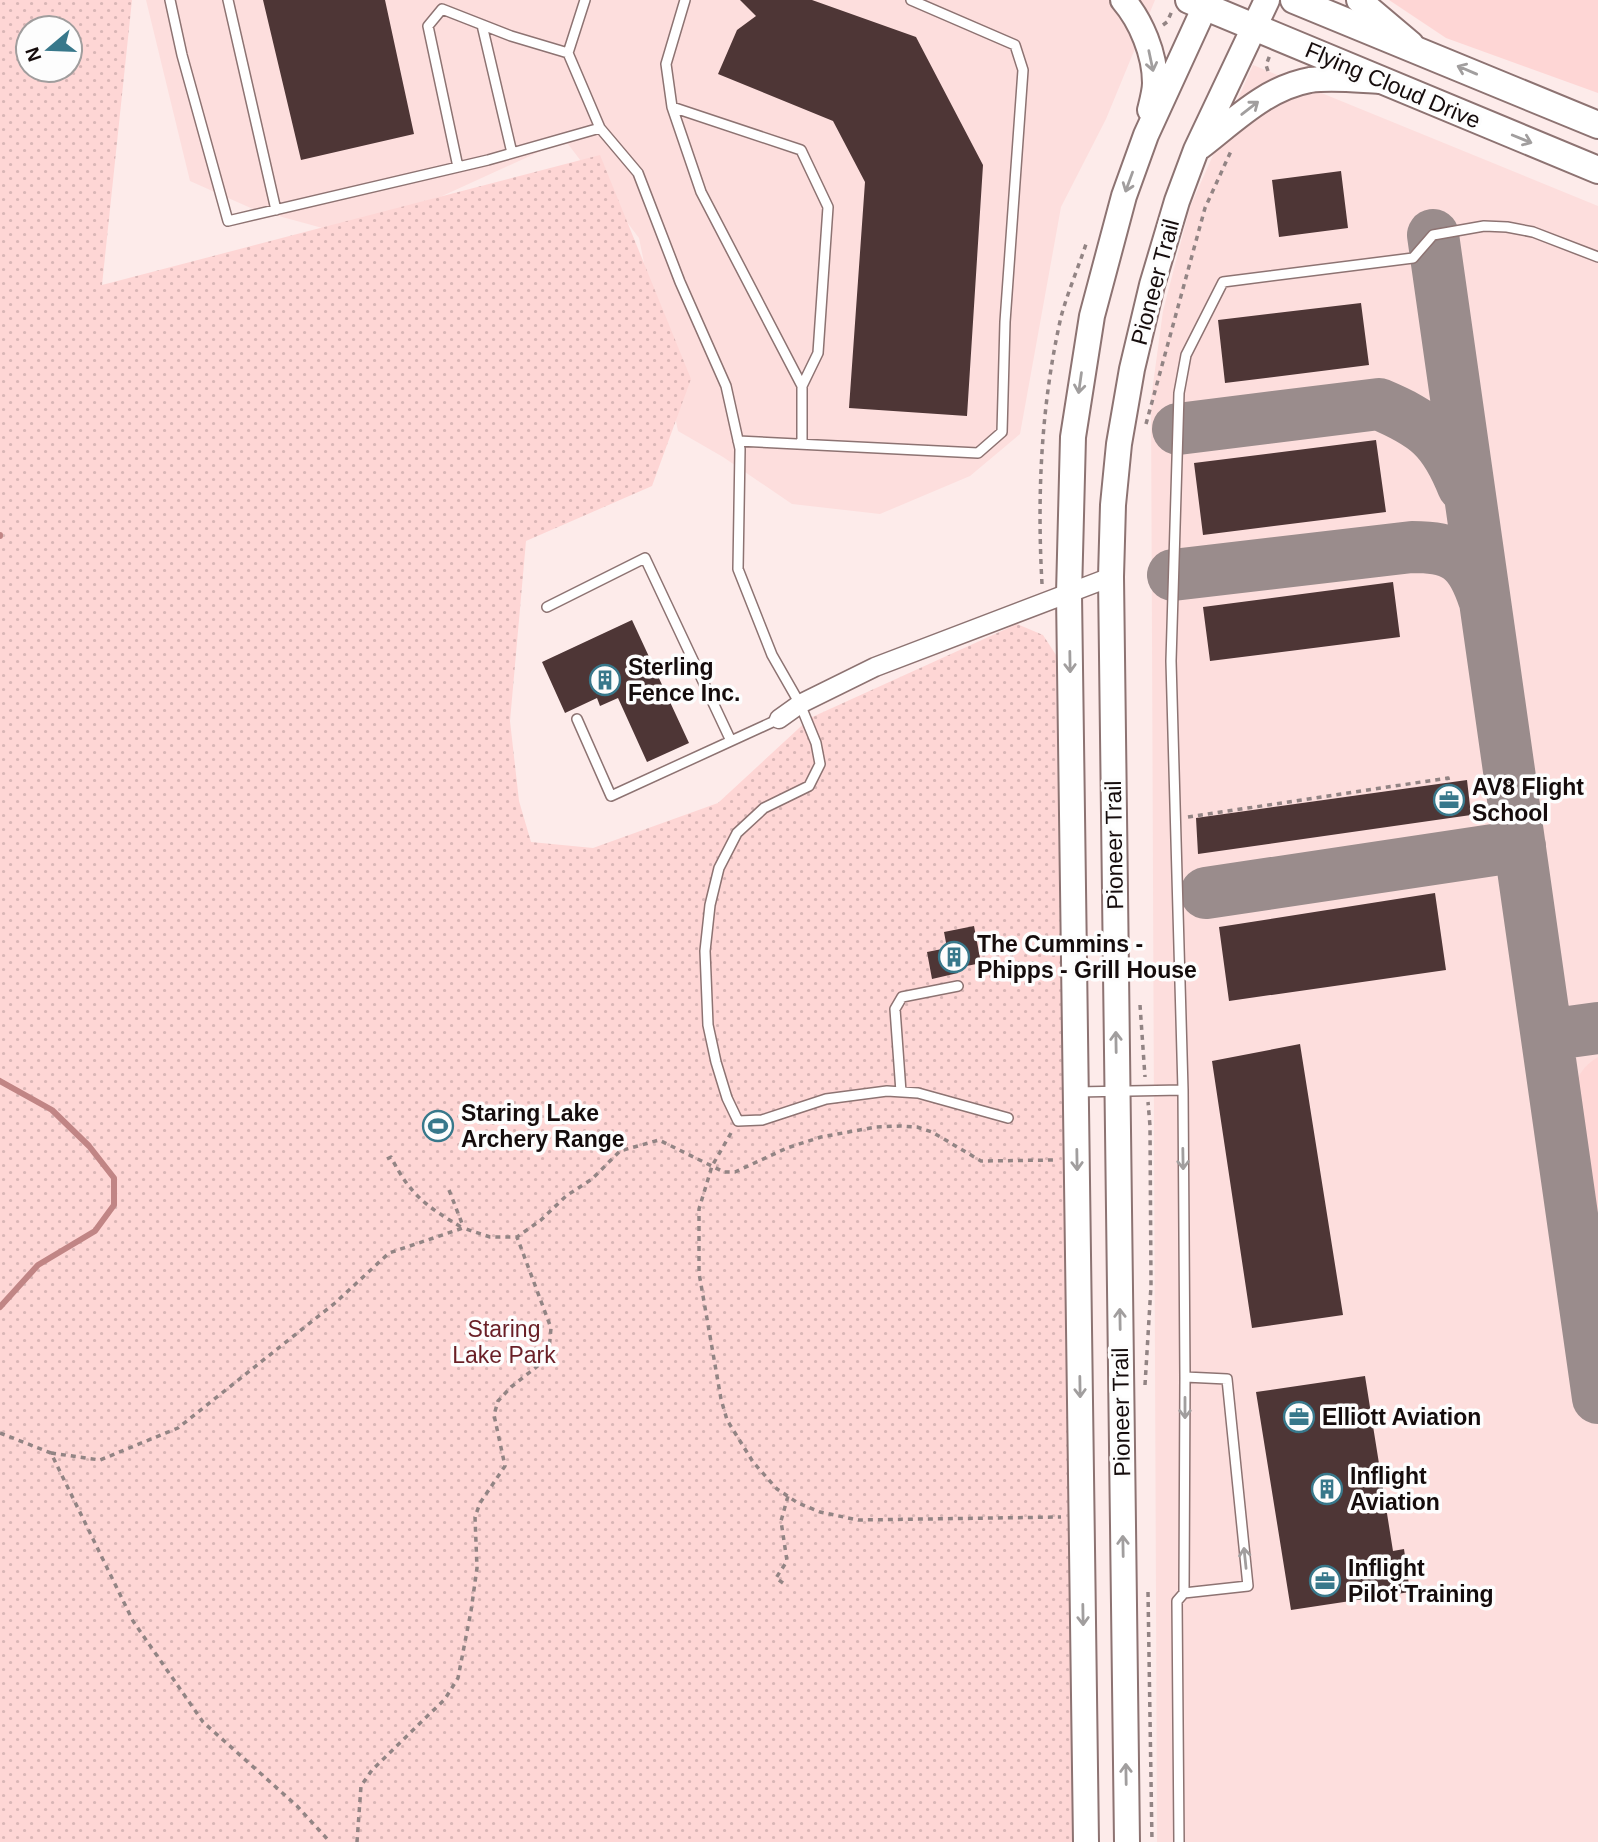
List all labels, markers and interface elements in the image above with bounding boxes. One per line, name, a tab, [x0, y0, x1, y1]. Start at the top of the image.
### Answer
north arrow	[14, 14, 84, 84]
street label: Flying Cloud Drive	[1301, 36, 1485, 134]
text: N	[21, 44, 46, 64]
one-way arrow	[1145, 49, 1159, 72]
one-way arrow	[1457, 63, 1479, 76]
one-way arrow	[1241, 101, 1259, 116]
one-way arrow	[1510, 133, 1532, 146]
one-way arrow	[1122, 171, 1134, 193]
street label: Pioneer Trail	[1126, 216, 1184, 348]
one-way arrow	[1074, 371, 1087, 394]
one-way arrow	[1063, 650, 1077, 673]
place label: Sterling Fence Inc.	[628, 654, 740, 706]
building icon: Sterling Fence Inc.	[588, 663, 622, 697]
place label: AV8 Flight School	[1472, 774, 1584, 826]
street label: Pioneer Trail	[1100, 780, 1128, 910]
office icon: AV8 Flight School	[1432, 783, 1466, 817]
place label: The Cummins - Phipps - Grill House	[977, 931, 1197, 983]
building icon: The Cummins - Phipps - Grill House	[937, 940, 971, 974]
one-way arrow	[1109, 1031, 1123, 1054]
place label: Staring Lake Archery Range	[461, 1100, 625, 1152]
sports icon: Staring Lake Archery Range	[421, 1109, 455, 1143]
one-way arrow	[1177, 1147, 1190, 1170]
one-way arrow	[1070, 1148, 1083, 1171]
one-way arrow	[1113, 1308, 1126, 1331]
park label: Staring Lake Park	[452, 1316, 556, 1368]
street label: Pioneer Trail	[1107, 1347, 1135, 1477]
one-way arrow	[1073, 1376, 1087, 1399]
one-way arrow	[1178, 1396, 1192, 1419]
office icon: Elliott Aviation	[1282, 1400, 1316, 1434]
place label: Elliott Aviation	[1322, 1404, 1481, 1430]
place label: Inflight Aviation	[1350, 1463, 1440, 1515]
building icon: Inflight Aviation	[1310, 1472, 1344, 1506]
one-way arrow	[1116, 1535, 1130, 1558]
one-way arrow	[1238, 1547, 1251, 1569]
place label: Inflight Pilot Training	[1348, 1555, 1494, 1607]
office icon: Inflight Pilot Training	[1308, 1564, 1342, 1598]
one-way arrow	[1076, 1603, 1090, 1626]
one-way arrow	[1119, 1763, 1133, 1786]

